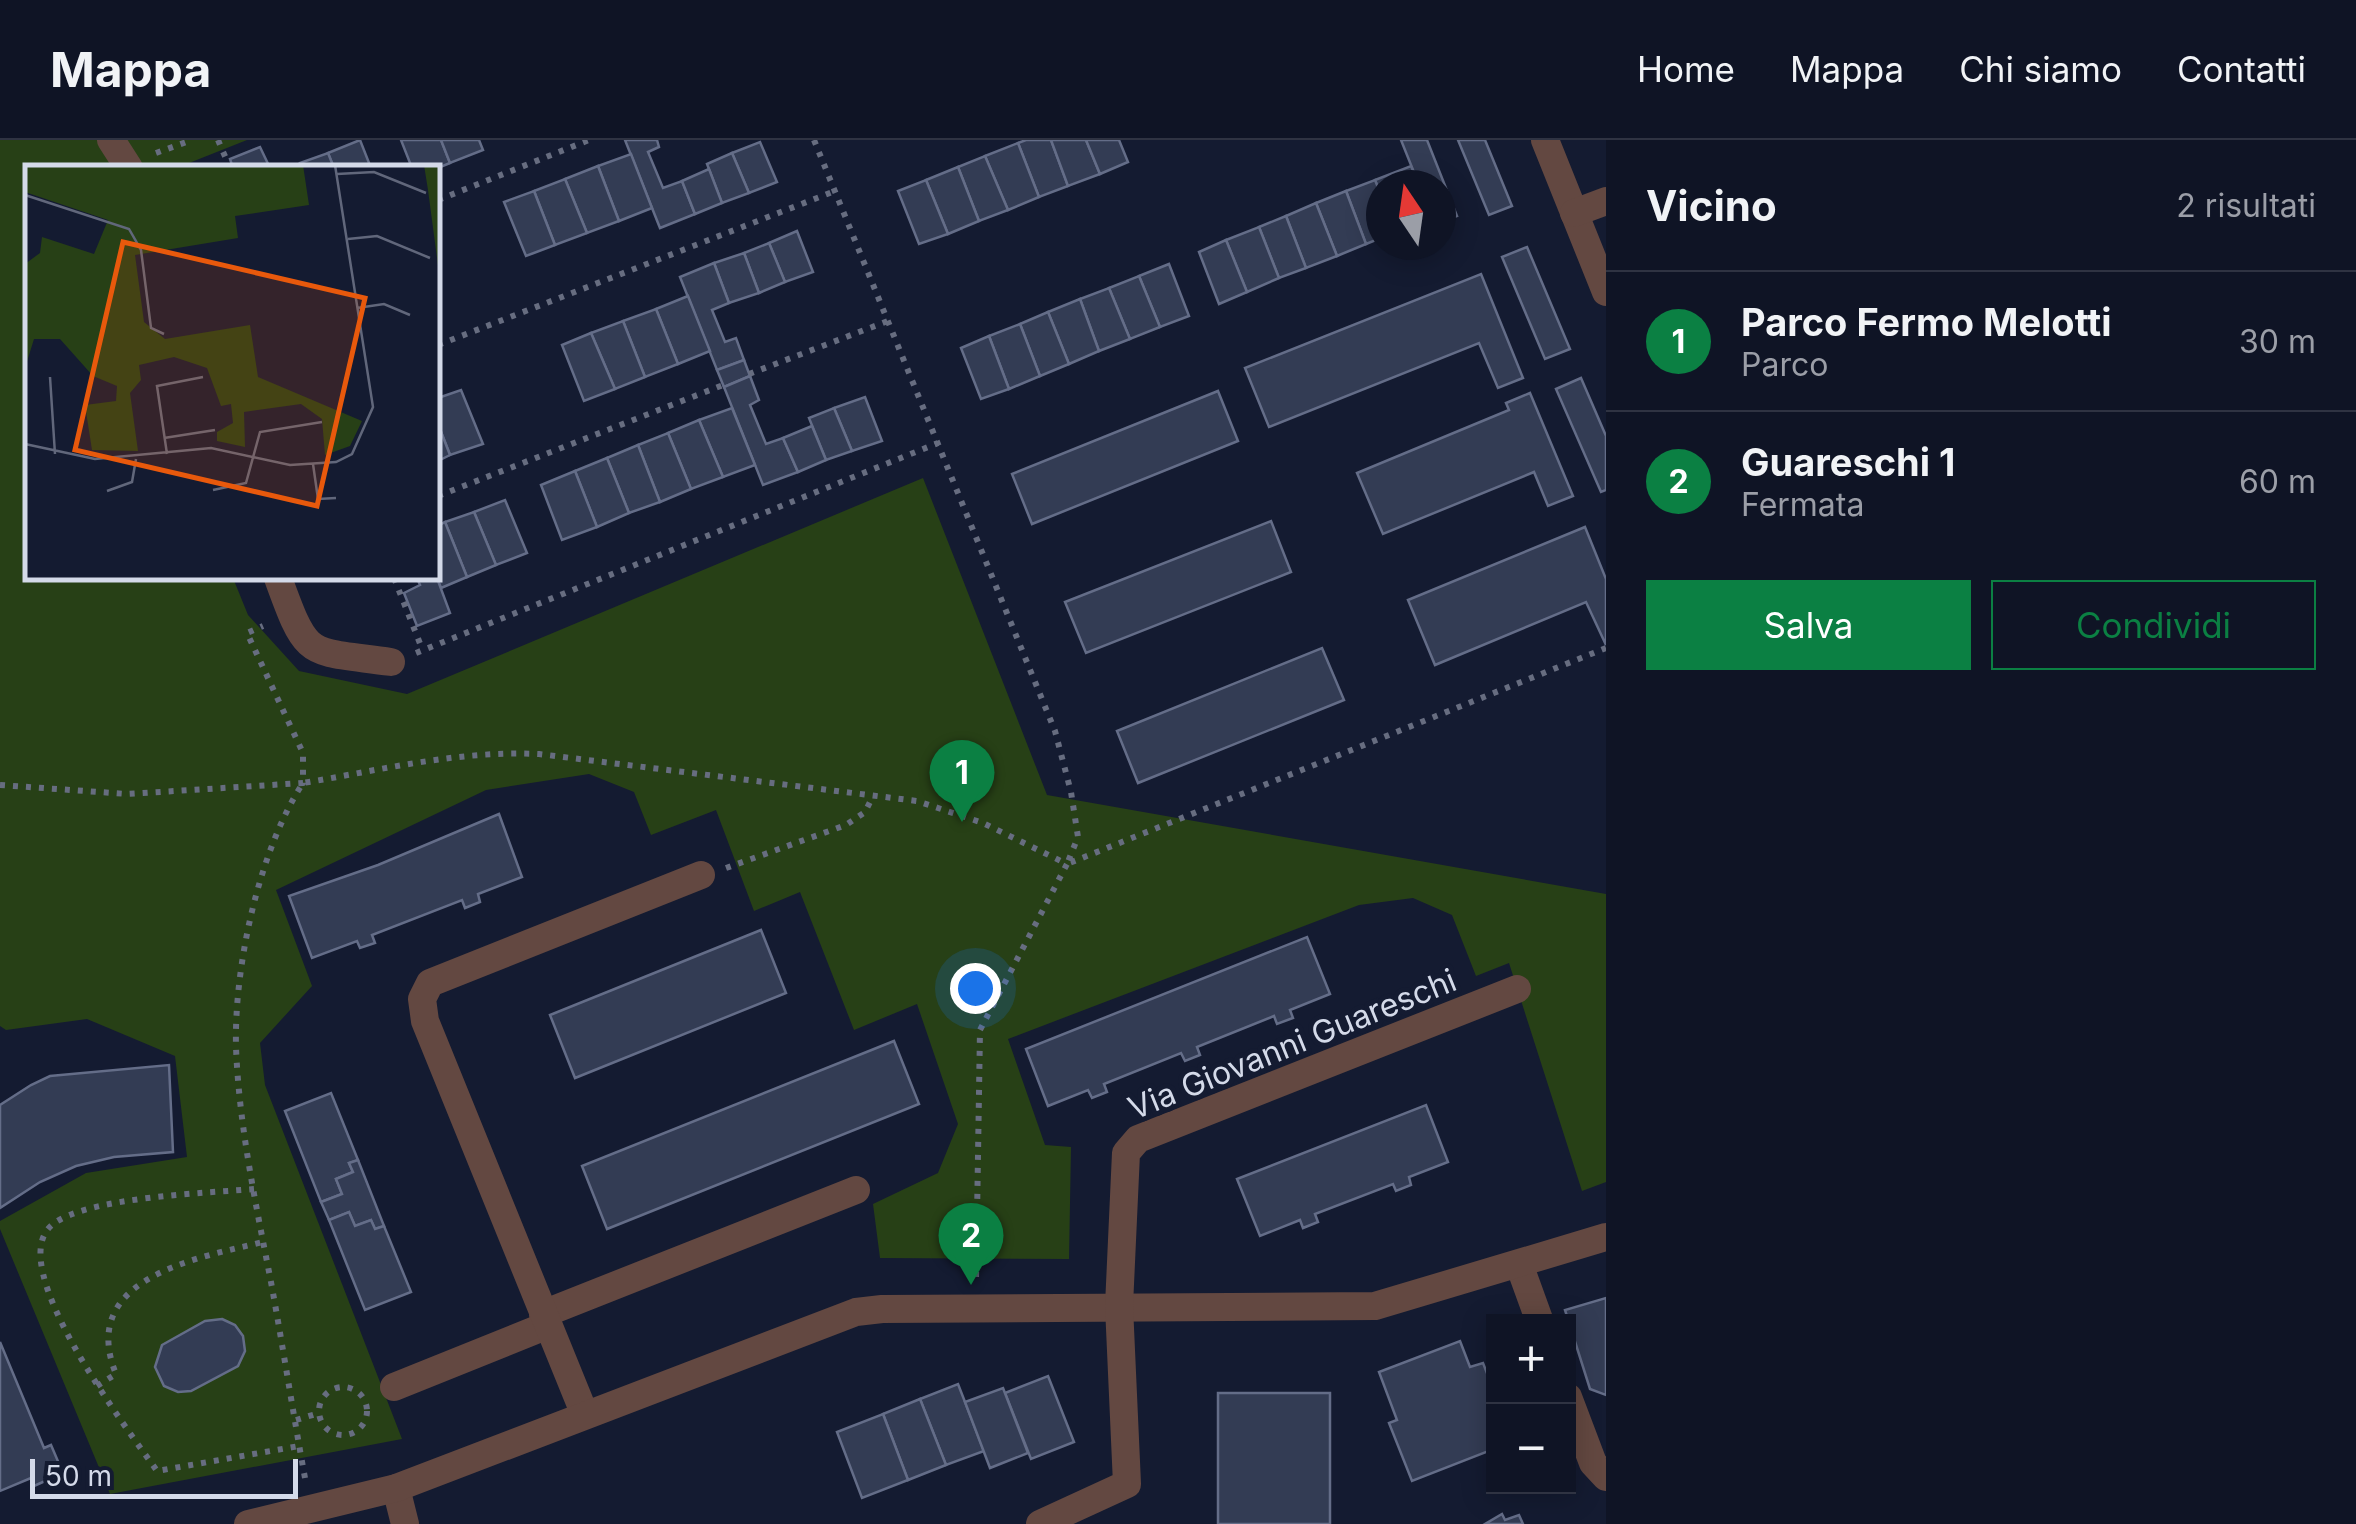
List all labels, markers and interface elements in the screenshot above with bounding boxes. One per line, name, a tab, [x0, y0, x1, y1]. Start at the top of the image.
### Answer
text: Mappa	[50, 40, 211, 99]
text: Home	[1637, 48, 1735, 90]
text: Mappa	[1790, 48, 1904, 90]
text: Chi siamo	[1959, 48, 2122, 90]
text: Contatti	[2177, 48, 2306, 90]
inset map	[25, 165, 440, 580]
north arrow	[1366, 170, 1456, 260]
text: Vicino	[1646, 180, 1777, 231]
text: 2 risultati	[2176, 186, 2316, 225]
text: Parco Fermo Melotti	[1741, 299, 2111, 345]
text: 1	[1672, 322, 1685, 361]
text: 30 m	[2239, 322, 2316, 361]
text: Parco	[1741, 345, 1828, 384]
text: Guareschi 1	[1741, 439, 1955, 485]
text: 2	[1668, 462, 1689, 501]
text: 60 m	[2239, 462, 2316, 501]
text: Fermata	[1741, 485, 1864, 524]
button: Salva	[1646, 580, 1971, 670]
button: Condividi	[1991, 580, 2316, 670]
pin: 1	[930, 740, 994, 822]
street label: Via Giovanni Guareschi	[1122, 960, 1462, 1128]
your location	[950, 963, 1001, 1014]
pin: 2	[938, 1202, 1004, 1285]
map controls	[1486, 1314, 1576, 1494]
button: +	[1486, 1314, 1576, 1404]
button: −	[1486, 1404, 1576, 1494]
scale bar	[30, 1454, 298, 1498]
text: 50 m	[45, 1459, 112, 1493]

